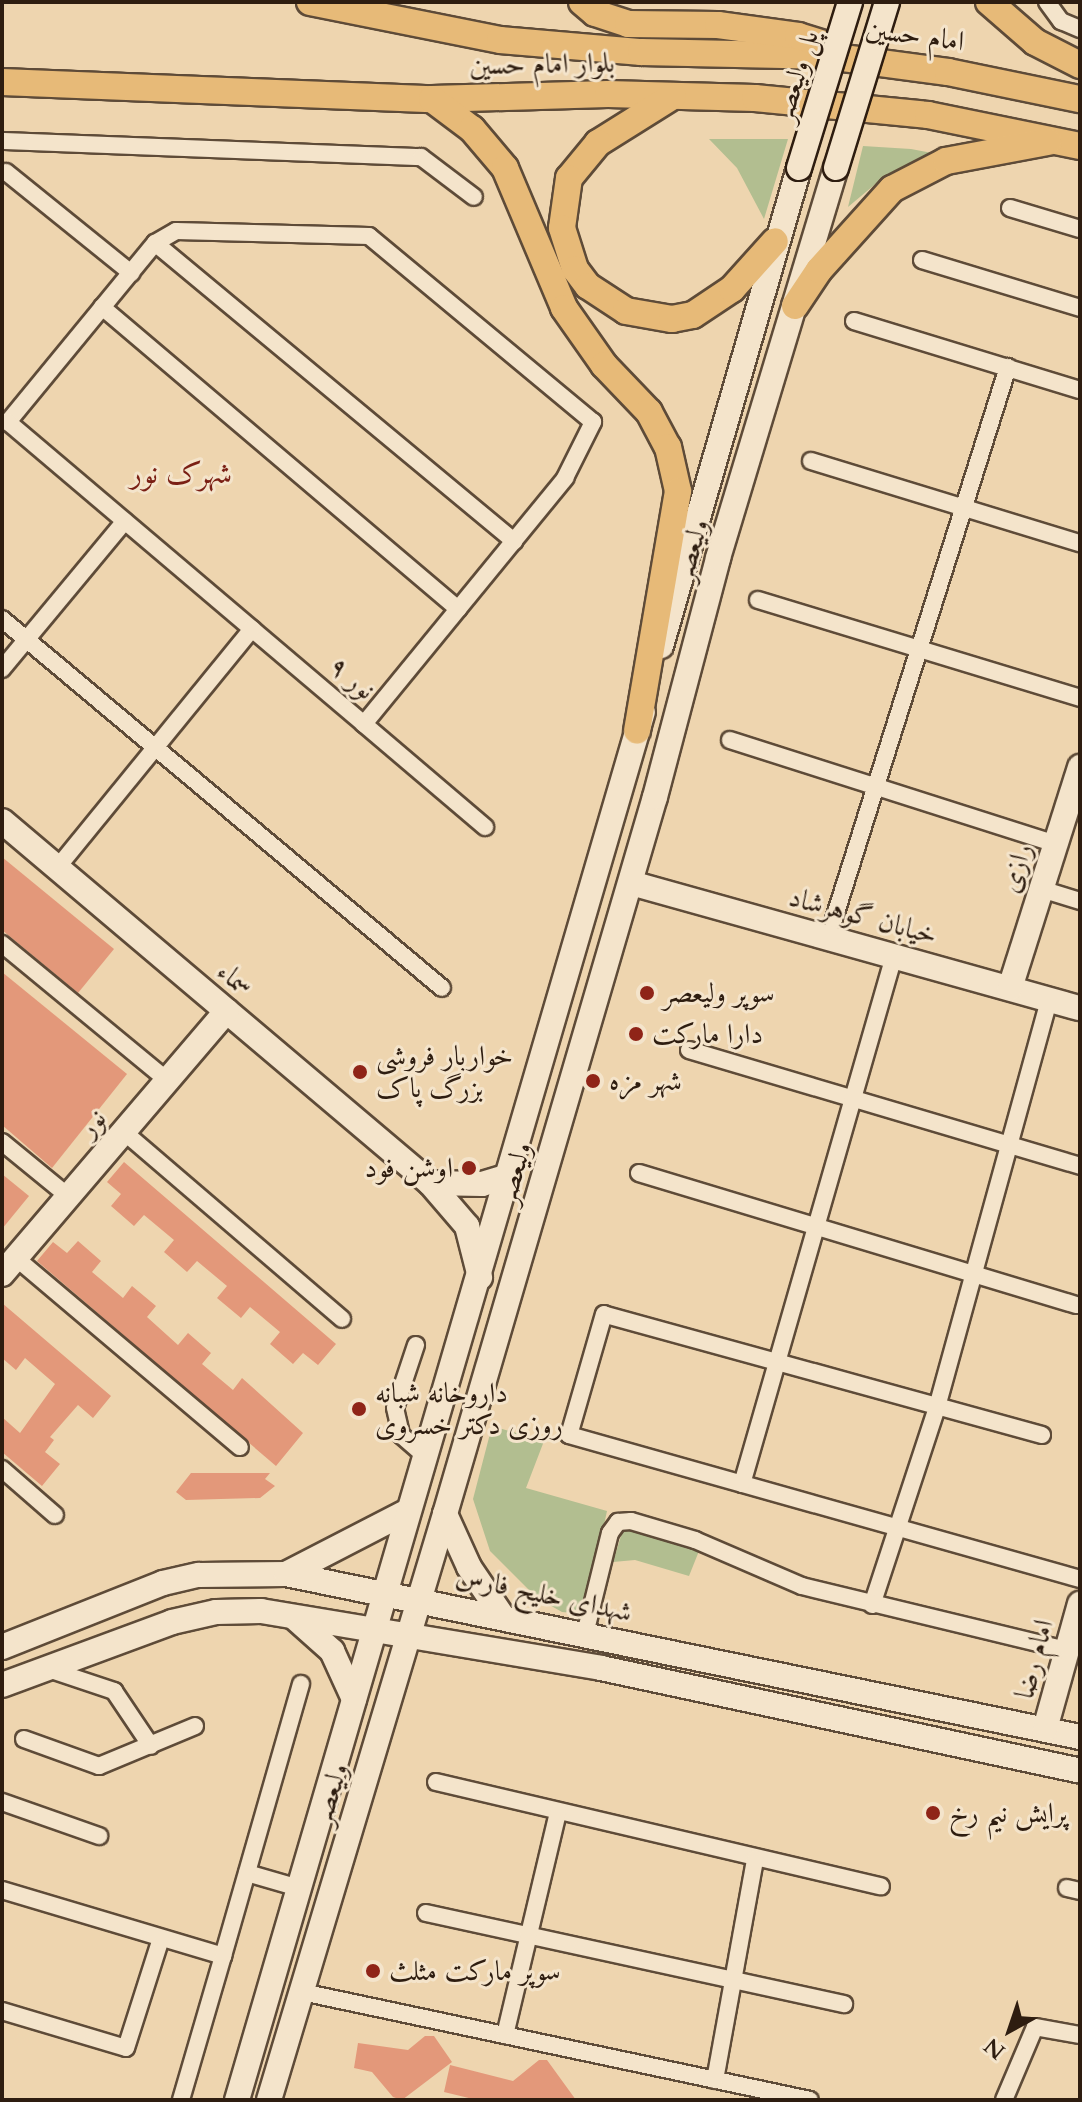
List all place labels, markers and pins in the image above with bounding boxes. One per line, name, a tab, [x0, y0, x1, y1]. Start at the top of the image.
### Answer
place label: سوپر ولیعصر	[663, 976, 775, 1010]
marker: سوپر ولیعصر	[638, 984, 656, 1002]
place label: دارا مارکت	[652, 1017, 763, 1051]
marker: دارا مارکت	[627, 1025, 645, 1043]
place label: خواربار فروشی بزرگ پاک	[376, 1039, 513, 1105]
marker: خواربار فروشی بزرگ پاک	[351, 1063, 369, 1081]
place label: شهر مزه	[609, 1064, 682, 1098]
marker: شهر مزه	[584, 1072, 602, 1090]
place label: اوشن فود	[365, 1151, 453, 1185]
marker: اوشن فود	[460, 1159, 478, 1177]
place label: داروخانه شبانه روزی دکتر خسروی	[375, 1376, 563, 1442]
marker: داروخانه شبانه روزی دکتر خسروی	[350, 1400, 368, 1418]
place label: پرایش نیم رخ	[949, 1796, 1067, 1830]
marker: پرایش نیم رخ	[924, 1804, 942, 1822]
place label: سوپر مارکت مثلث	[389, 1954, 561, 1988]
marker: سوپر مارکت مثلث	[364, 1962, 382, 1980]

